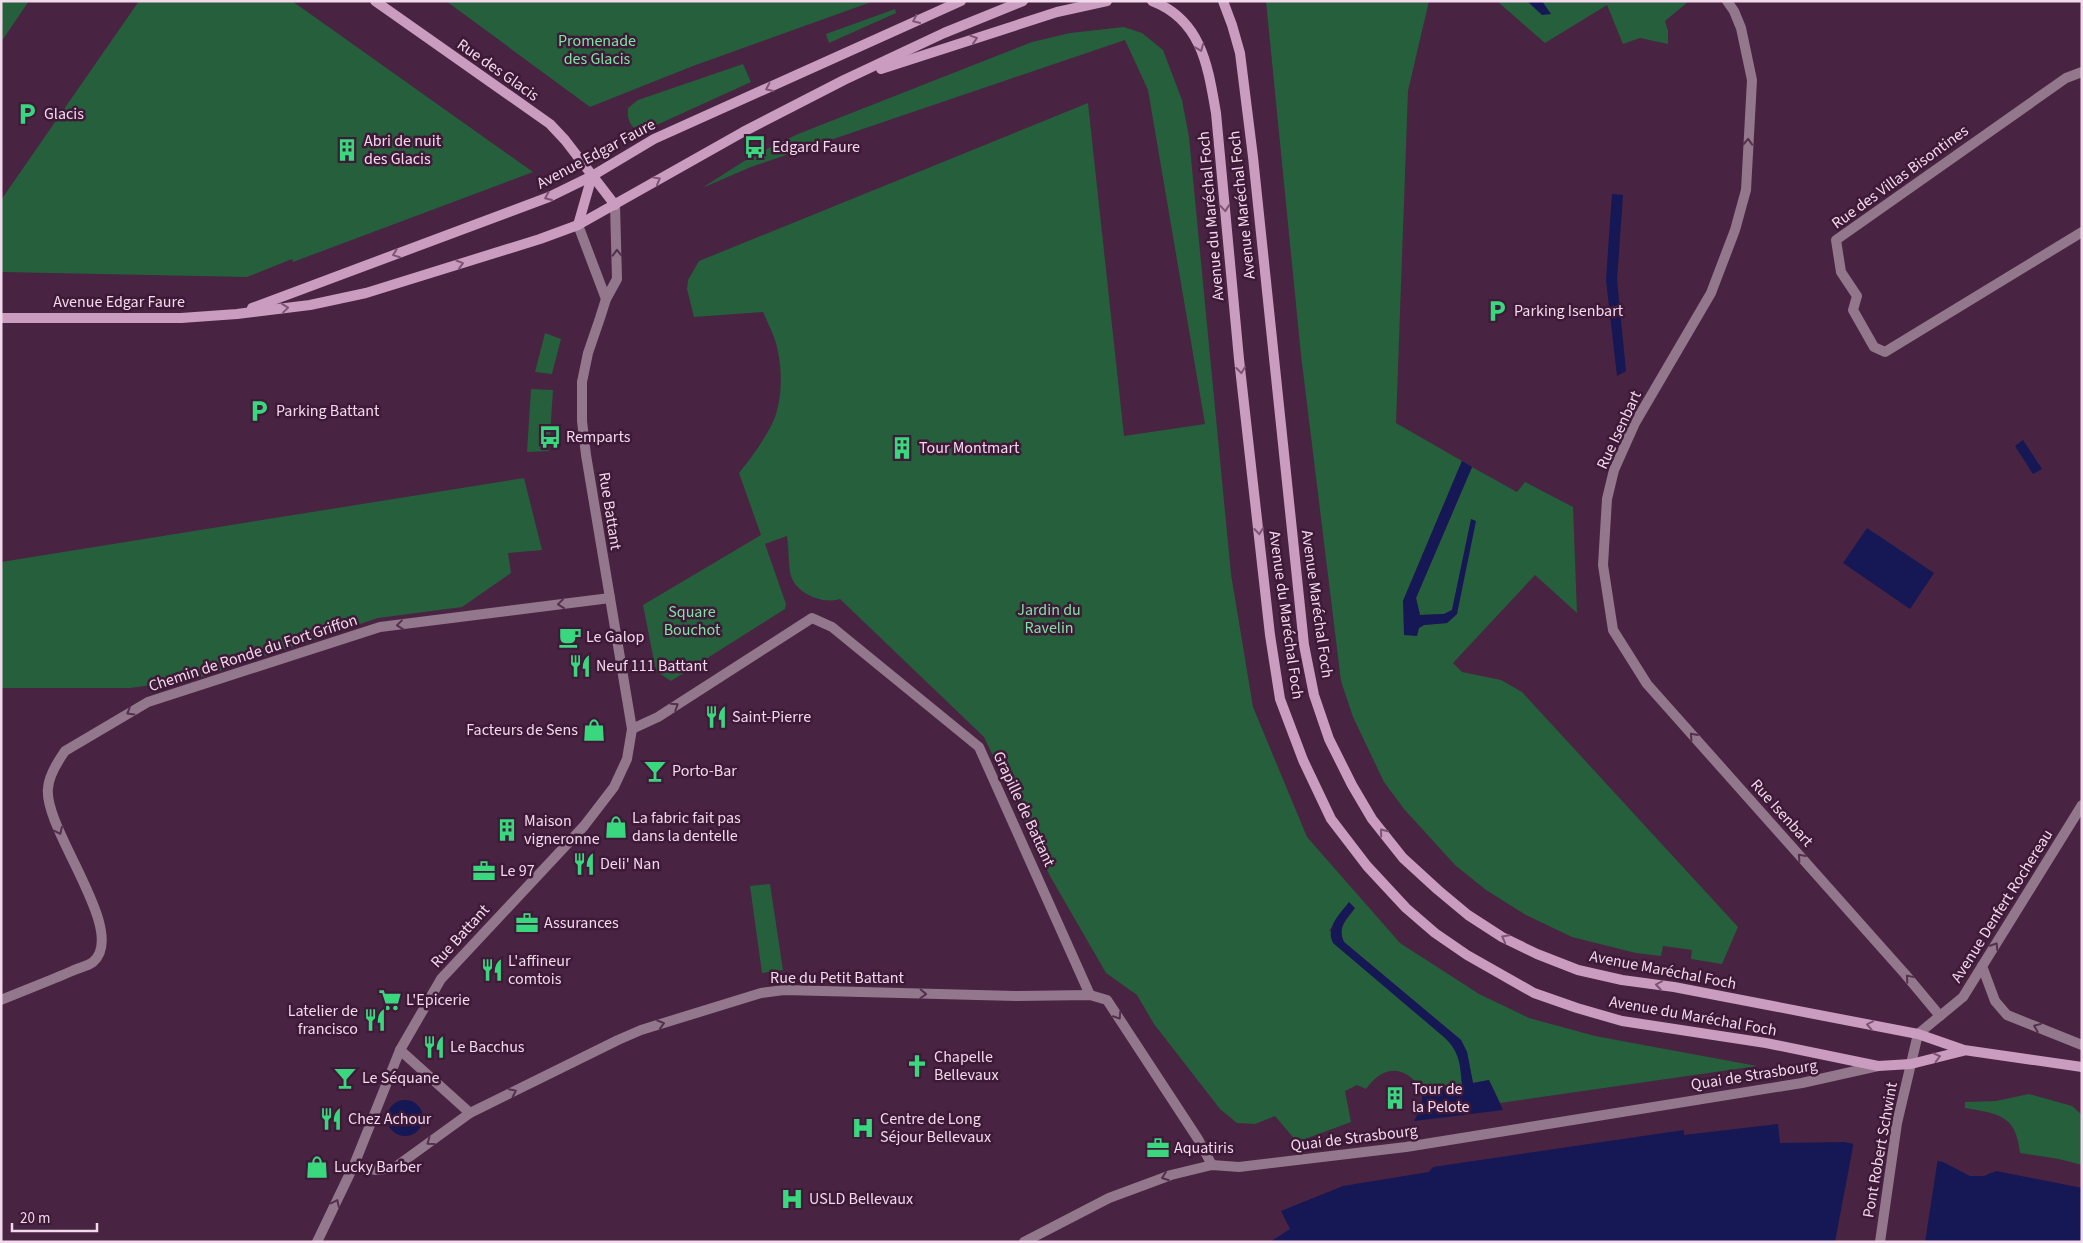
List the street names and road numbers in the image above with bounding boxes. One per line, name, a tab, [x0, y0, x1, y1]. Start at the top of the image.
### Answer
street label: Rue des Glacis	[453, 34, 544, 107]
street label: Avenue Edgar Faure	[533, 113, 659, 195]
street label: Rue des Villas Bisontines	[1827, 120, 1973, 234]
street label: Avenue du Maréchal Foch	[1193, 130, 1229, 302]
street label: Avenue Maréchal Foch	[1223, 130, 1261, 280]
street label: Avenue Edgar Faure	[53, 291, 185, 313]
street label: Rue Isenbart	[1591, 387, 1647, 473]
street label: Rue Battant	[593, 470, 627, 552]
street label: Avenue du Maréchal Foch	[1263, 529, 1309, 701]
street label: Avenue Maréchal Foch	[1296, 529, 1338, 679]
street label: Chemin de Ronde du Fort Griffon	[146, 609, 360, 697]
street label: Grapille de Battant	[988, 748, 1061, 871]
street label: Rue Isenbart	[1746, 774, 1819, 852]
street label: Avenue Denfert Rochereau	[1946, 825, 2058, 987]
street label: Rue Battant	[426, 899, 495, 973]
street label: Avenue Maréchal Foch	[1588, 945, 1738, 995]
street label: Rue du Petit Battant	[770, 967, 904, 989]
street label: Avenue du Maréchal Foch	[1607, 990, 1779, 1042]
street label: Quai de Strasbourg	[1689, 1054, 1819, 1096]
street label: Pont Robert Schwint	[1857, 1080, 1903, 1220]
street label: Quai de Strasbourg	[1289, 1119, 1419, 1157]

